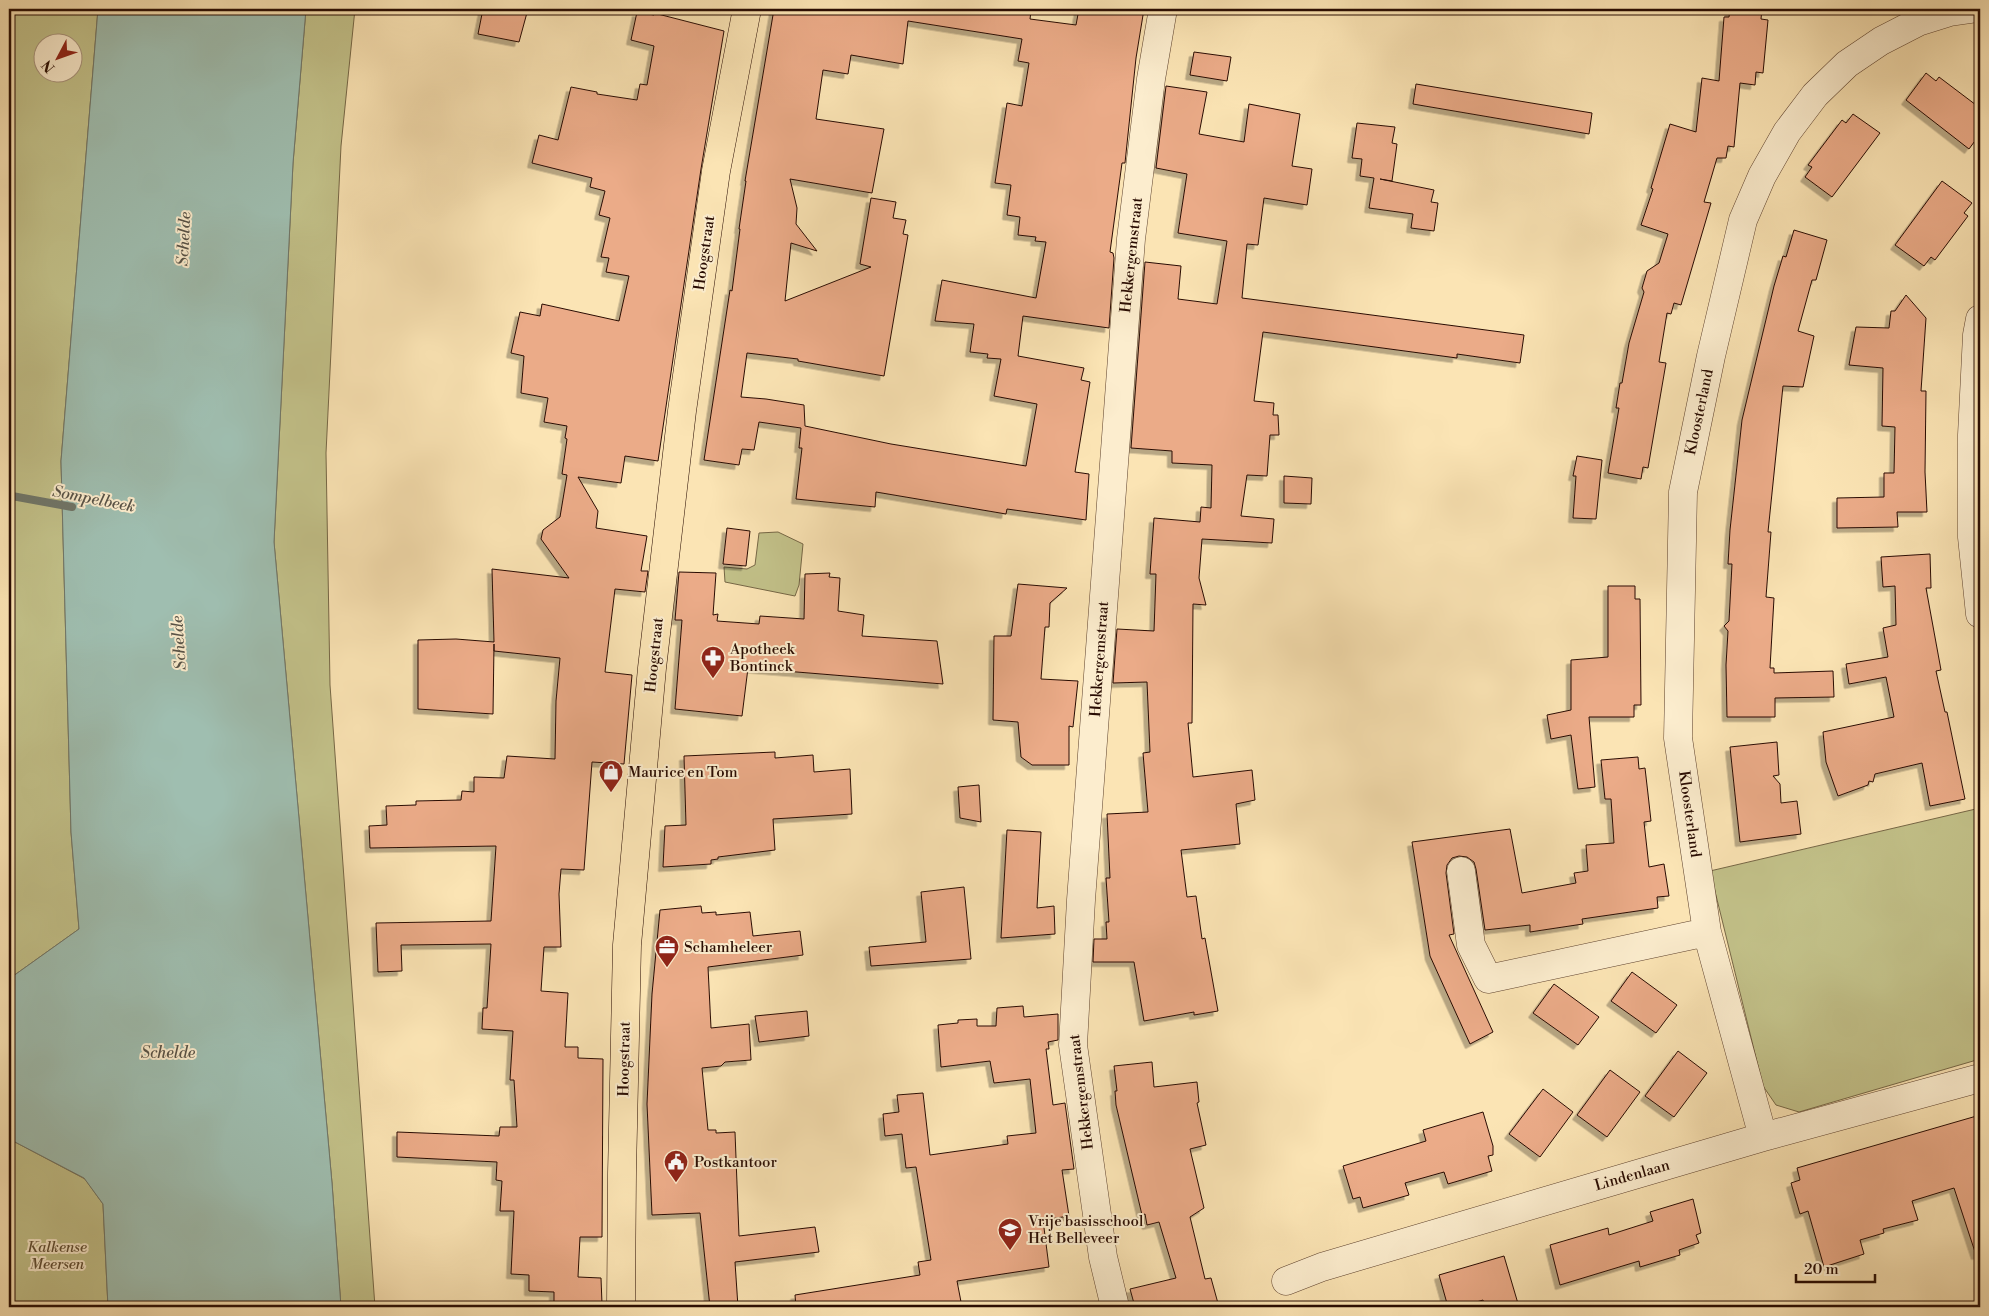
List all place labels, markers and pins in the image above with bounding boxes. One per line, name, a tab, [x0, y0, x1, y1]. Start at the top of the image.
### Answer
place label: Apotheek Bontinck	[729, 640, 796, 676]
pharmacy icon: Apotheek Bontinck	[700, 645, 726, 679]
shop icon: Maurice en Tom	[598, 759, 624, 793]
place label: Maurice en Tom	[628, 763, 738, 782]
office icon: Schamheleer	[654, 934, 680, 968]
place label: Schamheleer	[684, 938, 773, 957]
public building icon: Postkantoor	[663, 1149, 689, 1183]
place label: Postkantoor	[694, 1153, 778, 1172]
place label: Vrije basisschool Het Belleveer	[1027, 1212, 1144, 1248]
school or university icon: Vrije basisschool Het Belleveer	[997, 1217, 1023, 1251]

